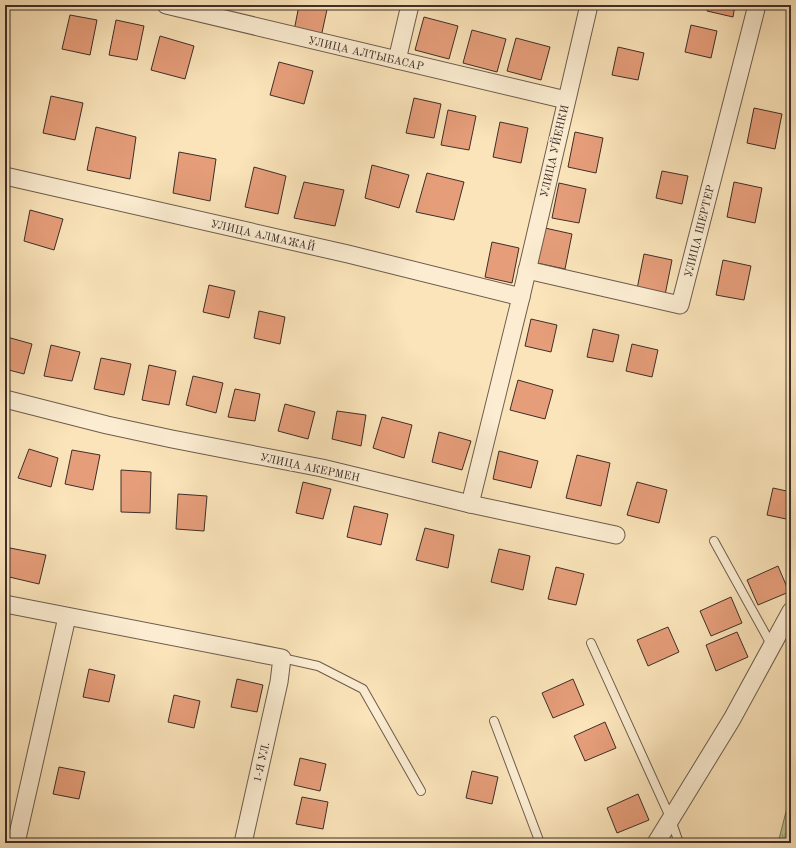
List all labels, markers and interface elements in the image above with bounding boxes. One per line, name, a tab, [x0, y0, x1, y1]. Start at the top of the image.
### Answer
street label: УЛИЦА АЛТЫБАСАР	[307, 36, 425, 73]
street label: УЛИЦА УЙЕНКИ	[538, 103, 572, 199]
street label: УЛИЦА ШЕРТЕР	[684, 184, 717, 279]
street label: УЛИЦА АЛМАЖАЙ	[209, 217, 317, 254]
street label: УЛИЦА АКЕРМЕН	[259, 453, 361, 484]
street label: 1-Я УЛ.	[252, 741, 272, 784]

